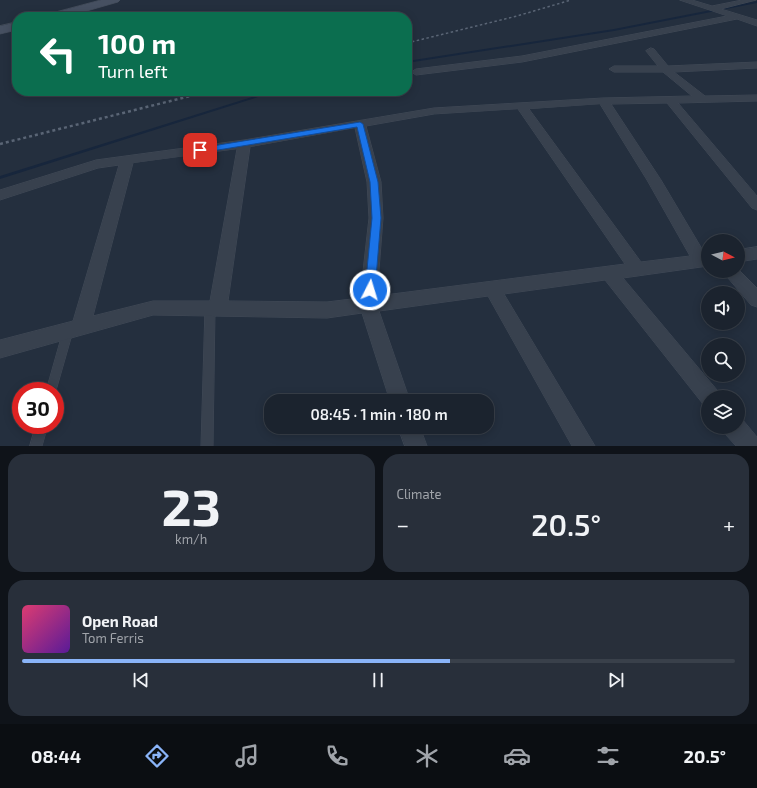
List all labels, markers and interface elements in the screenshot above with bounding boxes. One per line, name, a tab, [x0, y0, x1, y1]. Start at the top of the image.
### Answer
text: 100 m	[98, 26, 176, 60]
icon: left	[32, 28, 84, 80]
text: Turn left	[98, 60, 168, 82]
pin	[183, 133, 217, 167]
icon: arrive	[189, 139, 211, 161]
north arrow	[701, 234, 745, 278]
map controls	[701, 234, 745, 434]
position arrow	[349, 269, 391, 311]
button: sound	[701, 286, 745, 330]
button: search	[701, 338, 745, 382]
speed limit sign: 30	[12, 382, 64, 434]
button: layers	[701, 390, 745, 434]
text: 08:45 · 1 min · 180 m	[310, 405, 448, 423]
text: 23	[161, 474, 221, 536]
text: Climate	[397, 486, 441, 502]
text: 20.5°	[531, 506, 601, 542]
text: −	[397, 511, 409, 537]
text: +	[723, 511, 735, 537]
text: km/h	[175, 531, 207, 547]
text: Open Road	[82, 612, 158, 630]
text: Tom Ferris	[82, 630, 144, 646]
icon: previous	[130, 669, 152, 691]
icon: pause	[367, 669, 389, 691]
icon: next	[605, 669, 627, 691]
icon: directions	[143, 742, 171, 770]
icon: music	[233, 742, 261, 770]
icon: phone	[323, 742, 351, 770]
icon: climate	[413, 742, 441, 770]
icon: car	[503, 742, 531, 770]
icon: filters	[594, 742, 622, 770]
text: 08:44	[31, 745, 81, 767]
text: 20.5°	[684, 745, 726, 767]

